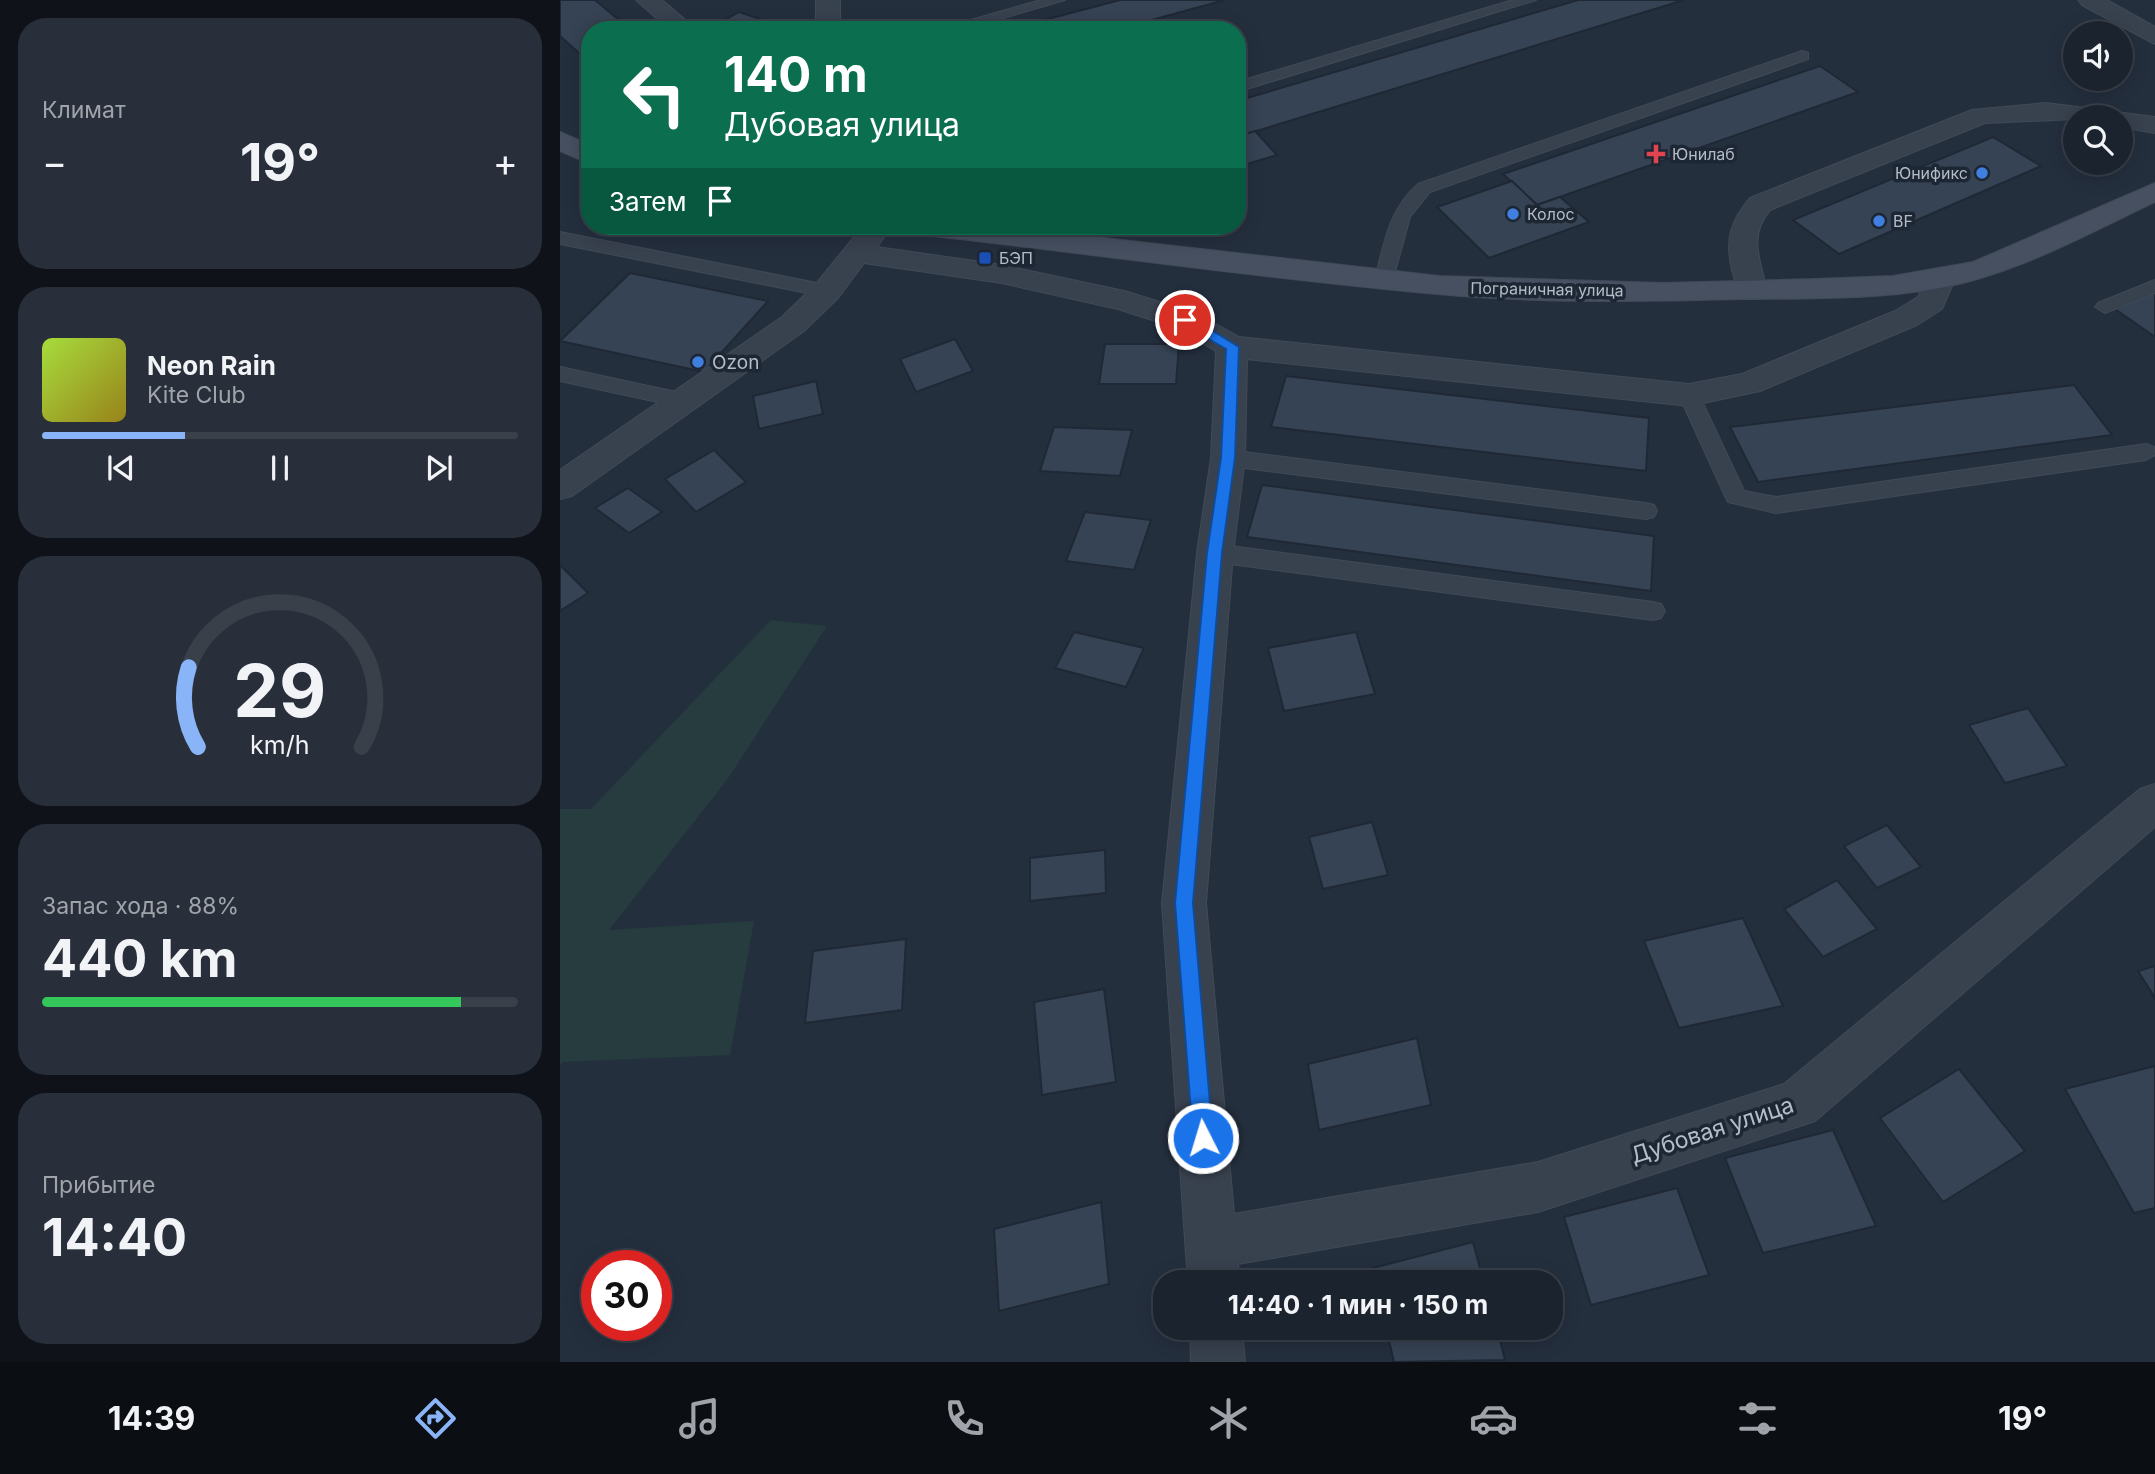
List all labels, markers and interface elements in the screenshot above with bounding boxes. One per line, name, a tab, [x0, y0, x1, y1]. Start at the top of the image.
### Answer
map controls	[2063, 21, 2133, 175]
button: sound	[2063, 21, 2133, 91]
text: 140 m	[724, 45, 868, 104]
icon: left	[609, 49, 700, 140]
text: Климат	[42, 96, 126, 124]
text: Дубовая улица	[724, 105, 960, 144]
button: search	[2063, 105, 2133, 175]
text: 19°	[240, 131, 320, 194]
text: −	[42, 139, 67, 185]
text: +	[493, 139, 518, 185]
marker: Юнилаб	[1646, 144, 1666, 164]
place label: Юнилаб	[1672, 144, 1735, 164]
place label: Юнификс	[1895, 163, 1968, 183]
marker: Юнификс	[1974, 165, 1990, 181]
icon: arrive	[701, 182, 739, 220]
text: Затем	[609, 186, 687, 217]
place label: Колос	[1527, 204, 1575, 224]
marker: Колос	[1505, 206, 1521, 222]
place label: BF	[1893, 211, 1913, 231]
marker: BF	[1871, 213, 1887, 229]
place label: БЭП	[999, 248, 1033, 268]
marker: БЭП	[977, 250, 993, 266]
street label: Пограничная улица	[1470, 278, 1624, 300]
pin	[1155, 290, 1215, 350]
icon: arrive	[1166, 301, 1204, 339]
text: Neon Rain	[147, 350, 276, 381]
place label: Ozon	[712, 351, 759, 374]
marker: Ozon	[690, 354, 706, 370]
text: Kite Club	[147, 381, 246, 409]
icon: previous	[102, 449, 140, 487]
icon: pause	[261, 449, 299, 487]
icon: next	[420, 449, 458, 487]
text: 29	[233, 646, 327, 735]
text: km/h	[250, 730, 310, 760]
text: Запас хода · 88%	[42, 892, 239, 920]
text: 440 km	[42, 927, 237, 990]
street label: Дубовая улица	[1627, 1090, 1797, 1170]
position arrow	[1166, 1101, 1240, 1175]
text: Прибытие	[42, 1171, 155, 1199]
text: 14:40	[42, 1206, 187, 1269]
speed limit sign: 30	[581, 1250, 672, 1341]
text: 14:40 · 1 мин · 150 m	[1228, 1289, 1488, 1320]
icon: directions	[411, 1394, 460, 1443]
icon: music	[675, 1394, 724, 1443]
icon: phone	[940, 1394, 989, 1443]
icon: climate	[1204, 1394, 1253, 1443]
icon: car	[1469, 1394, 1518, 1443]
icon: filters	[1733, 1394, 1782, 1443]
text: 14:39	[108, 1399, 195, 1438]
text: 19°	[1998, 1399, 2047, 1438]

